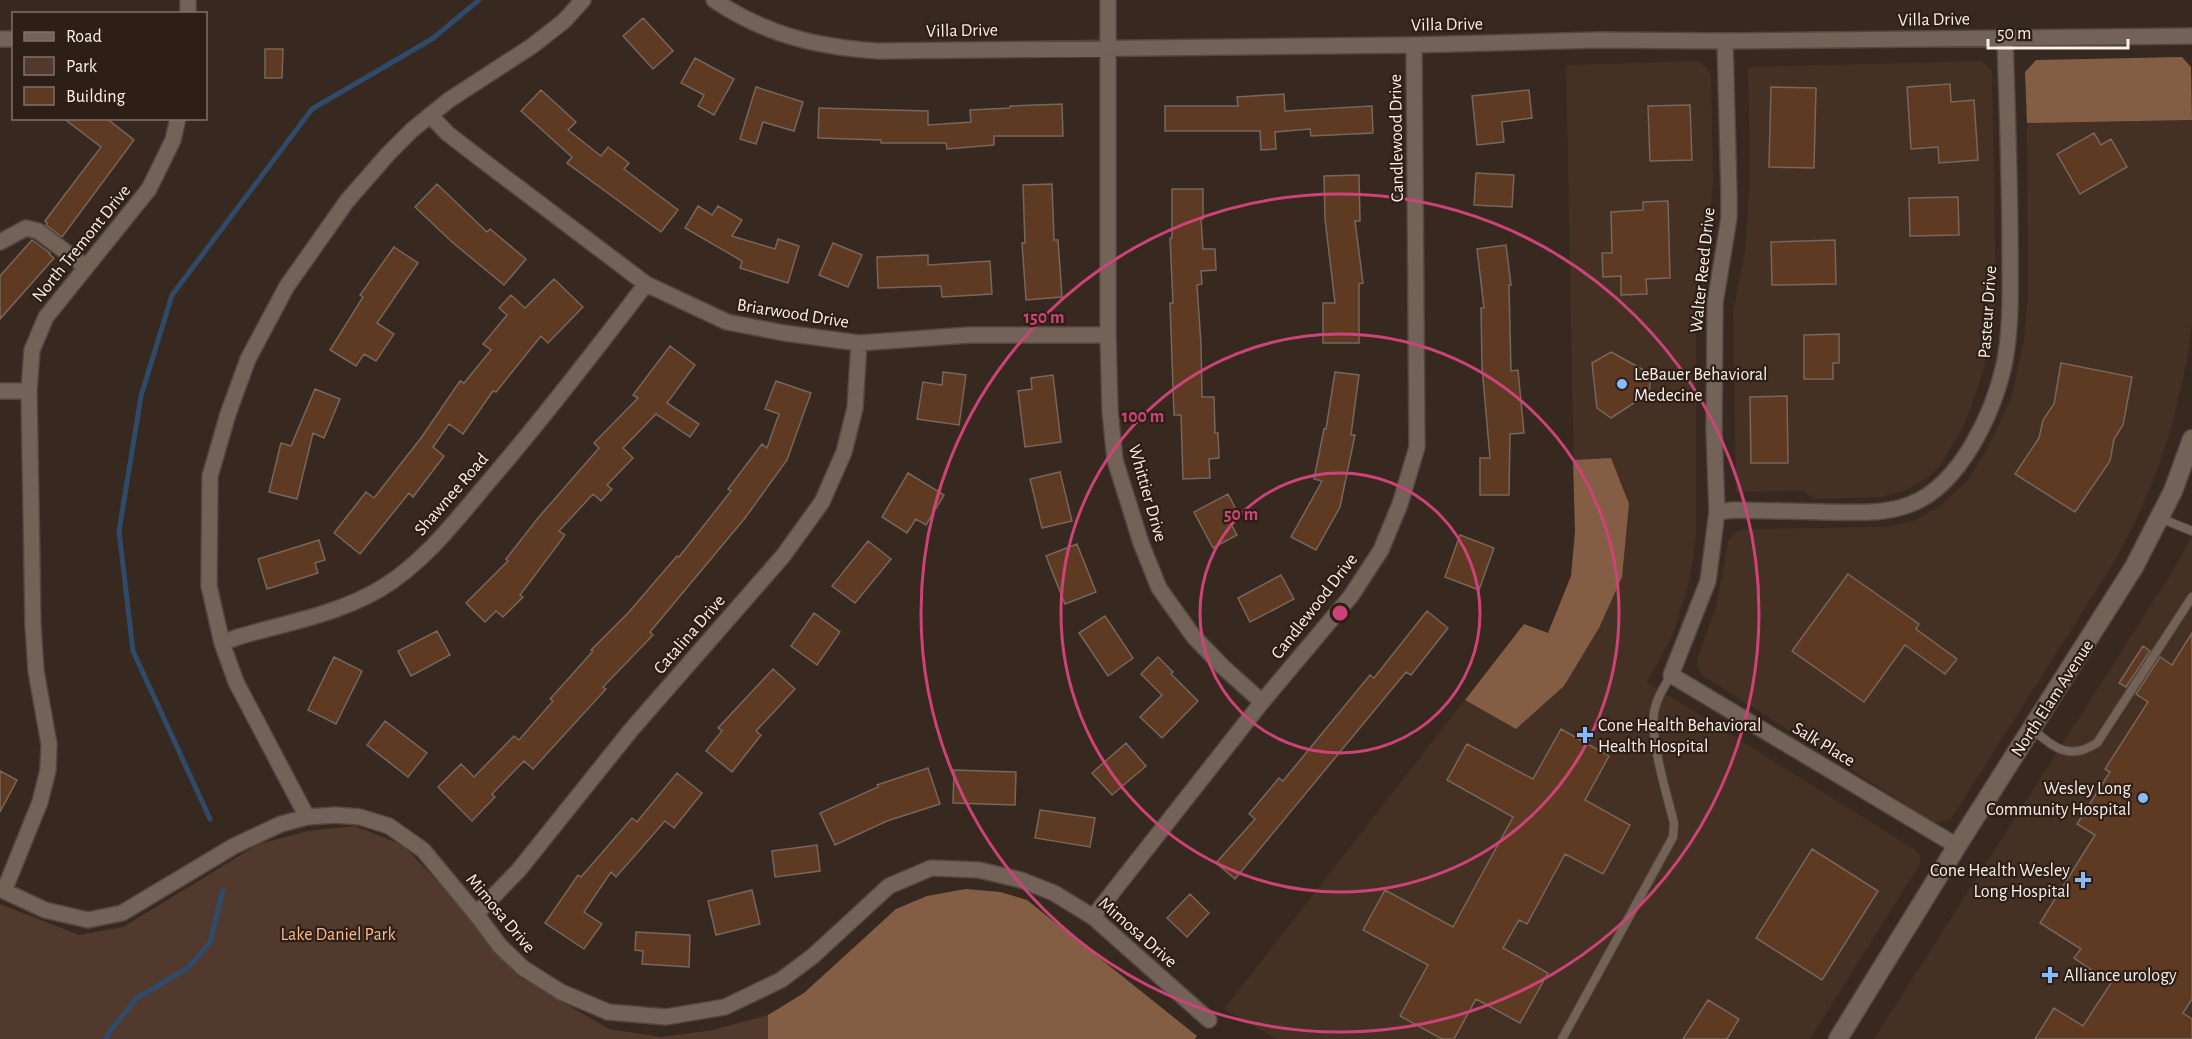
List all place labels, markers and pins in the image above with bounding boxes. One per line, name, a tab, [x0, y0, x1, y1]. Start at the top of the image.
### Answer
place label: LeBauer Behavioral Medecine	[1634, 366, 1767, 405]
marker: LeBauer Behavioral Medecine	[1615, 377, 1629, 391]
centre of rings	[1330, 603, 1350, 623]
place label: Cone Health Behavioral Health Hospital	[1598, 717, 1762, 756]
marker: Cone Health Behavioral Health Hospital	[1576, 726, 1594, 744]
place label: Wesley Long Community Hospital	[1986, 780, 2131, 819]
marker: Wesley Long Community Hospital	[2136, 791, 2150, 805]
place label: Cone Health Wesley Long Hospital	[1930, 862, 2070, 901]
marker: Cone Health Wesley Long Hospital	[2074, 871, 2092, 889]
marker: Alliance urology	[2041, 966, 2059, 984]
place label: Alliance urology	[2064, 967, 2177, 985]

